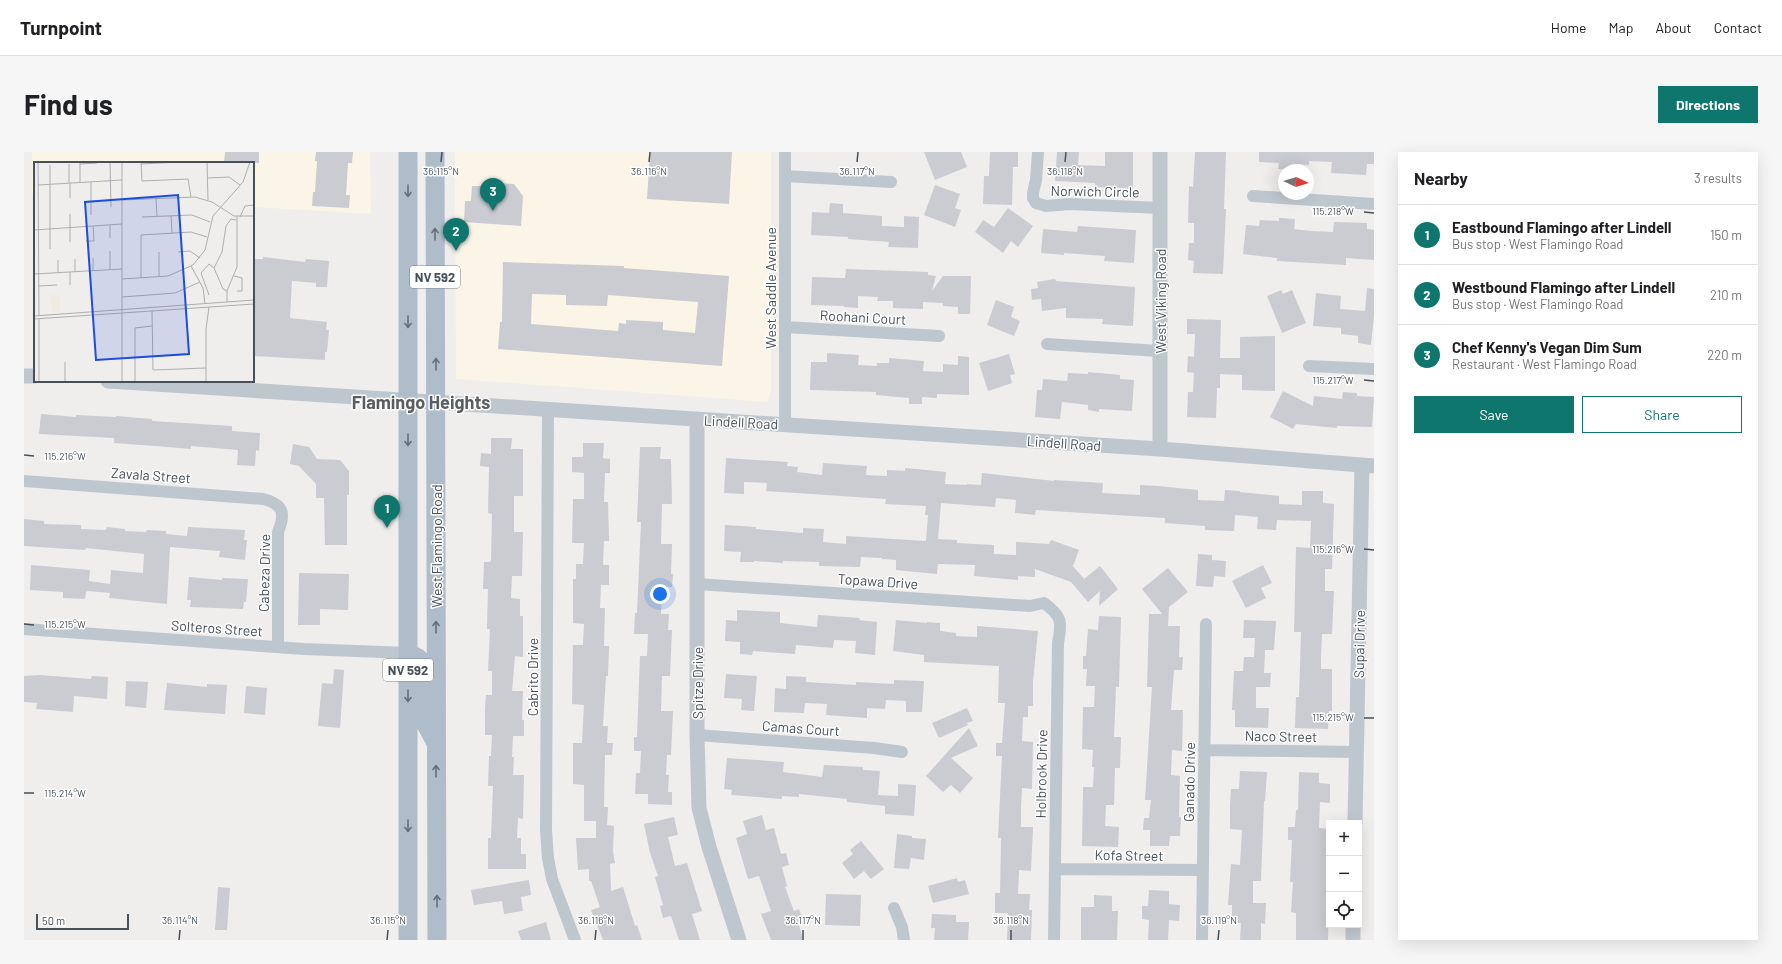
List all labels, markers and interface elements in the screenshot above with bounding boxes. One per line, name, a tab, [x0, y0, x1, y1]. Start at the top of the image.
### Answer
text: Turnpoint	[20, 16, 102, 39]
text: Home	[1551, 19, 1587, 36]
text: Map	[1609, 19, 1633, 36]
text: About	[1655, 19, 1692, 36]
text: Contact	[1714, 19, 1762, 36]
button: Directions	[1658, 86, 1758, 123]
text: Find us	[24, 87, 113, 121]
inset map	[34, 162, 254, 382]
north arrow	[1278, 164, 1314, 200]
text: 36.115°N	[423, 165, 459, 177]
text: 36.116°N	[631, 165, 667, 177]
text: 36.117°N	[839, 165, 875, 177]
text: 36.118°N	[1047, 165, 1083, 177]
text: Nearby	[1414, 168, 1468, 188]
text: 3 results	[1694, 170, 1742, 186]
pin: 3	[480, 178, 506, 211]
street label: Norwich Circle	[1050, 182, 1140, 200]
one-way arrow	[404, 184, 412, 197]
text: 115.218°W	[1312, 205, 1354, 217]
pin: 2	[443, 218, 469, 251]
text: Eastbound Flamingo after Lindell	[1452, 218, 1671, 236]
street label: West Saddle Avenue	[762, 227, 779, 349]
text: 1	[1425, 227, 1429, 243]
text: 150 m	[1710, 227, 1742, 243]
one-way arrow	[431, 228, 439, 241]
text: Bus stop · West Flamingo Road	[1452, 236, 1623, 252]
street label: West Viking Road	[1152, 249, 1169, 353]
road number: NV 592	[410, 266, 460, 288]
text: Westbound Flamingo after Lindell	[1452, 278, 1675, 296]
text: 2	[1423, 287, 1431, 303]
text: 210 m	[1710, 287, 1742, 303]
text: Bus stop · West Flamingo Road	[1452, 296, 1623, 312]
street label: Roohani Court	[819, 306, 907, 328]
one-way arrow	[404, 315, 412, 328]
text: Chef Kenny's Vegan Dim Sum	[1452, 338, 1642, 356]
text: 3	[1423, 347, 1431, 363]
text: 220 m	[1707, 347, 1742, 363]
text: Restaurant · West Flamingo Road	[1452, 356, 1637, 372]
one-way arrow	[432, 358, 440, 371]
text: 115.217°W	[1313, 374, 1354, 386]
district label: Flamingo Heights	[352, 391, 490, 413]
button: Save	[1414, 396, 1574, 433]
button: Share	[1582, 396, 1742, 433]
street label: Lindell Road	[703, 412, 779, 432]
street label: Lindell Road	[1026, 432, 1102, 454]
one-way arrow	[404, 433, 412, 446]
text: 115.216°W	[44, 450, 86, 462]
street label: Zavala Street	[111, 464, 191, 486]
street label: West Flamingo Road	[428, 484, 445, 608]
pin: 1	[374, 495, 400, 528]
street label: Cabeza Drive	[255, 534, 273, 612]
text: 115.216°W	[1312, 543, 1354, 555]
street label: Topawa Drive	[837, 570, 919, 592]
your location	[650, 584, 670, 604]
street label: Supai Drive	[1350, 610, 1368, 678]
street label: Solteros Street	[171, 616, 263, 640]
text: 115.215°W	[44, 618, 86, 630]
one-way arrow	[432, 621, 440, 634]
street label: Cabrito Drive	[524, 638, 541, 716]
street label: Spitze Drive	[689, 647, 706, 719]
road number: NV 592	[383, 659, 433, 681]
one-way arrow	[404, 689, 412, 702]
text: 115.215°W	[1312, 711, 1354, 723]
street label: Camas Court	[762, 717, 840, 739]
street label: Naco Street	[1245, 727, 1317, 745]
street label: Holbrook Drive	[1032, 729, 1050, 819]
street label: Ganado Drive	[1180, 742, 1198, 822]
one-way arrow	[432, 765, 440, 778]
text: 115.214°W	[44, 787, 86, 799]
one-way arrow	[404, 819, 412, 832]
map controls	[1326, 820, 1362, 928]
button: +	[1326, 820, 1362, 856]
street label: Kofa Street	[1094, 846, 1164, 864]
button: −	[1326, 856, 1362, 892]
button: locate	[1326, 892, 1362, 928]
one-way arrow	[433, 895, 441, 908]
scale bar	[36, 912, 129, 931]
text: 50 m	[42, 914, 65, 927]
text: 36.114°N	[162, 914, 198, 926]
text: 36.115°N	[370, 914, 406, 926]
text: 36.116°N	[578, 914, 614, 926]
text: 36.117°N	[785, 914, 821, 926]
text: 36.118°N	[993, 914, 1029, 926]
text: 36.119°N	[1201, 914, 1237, 926]

